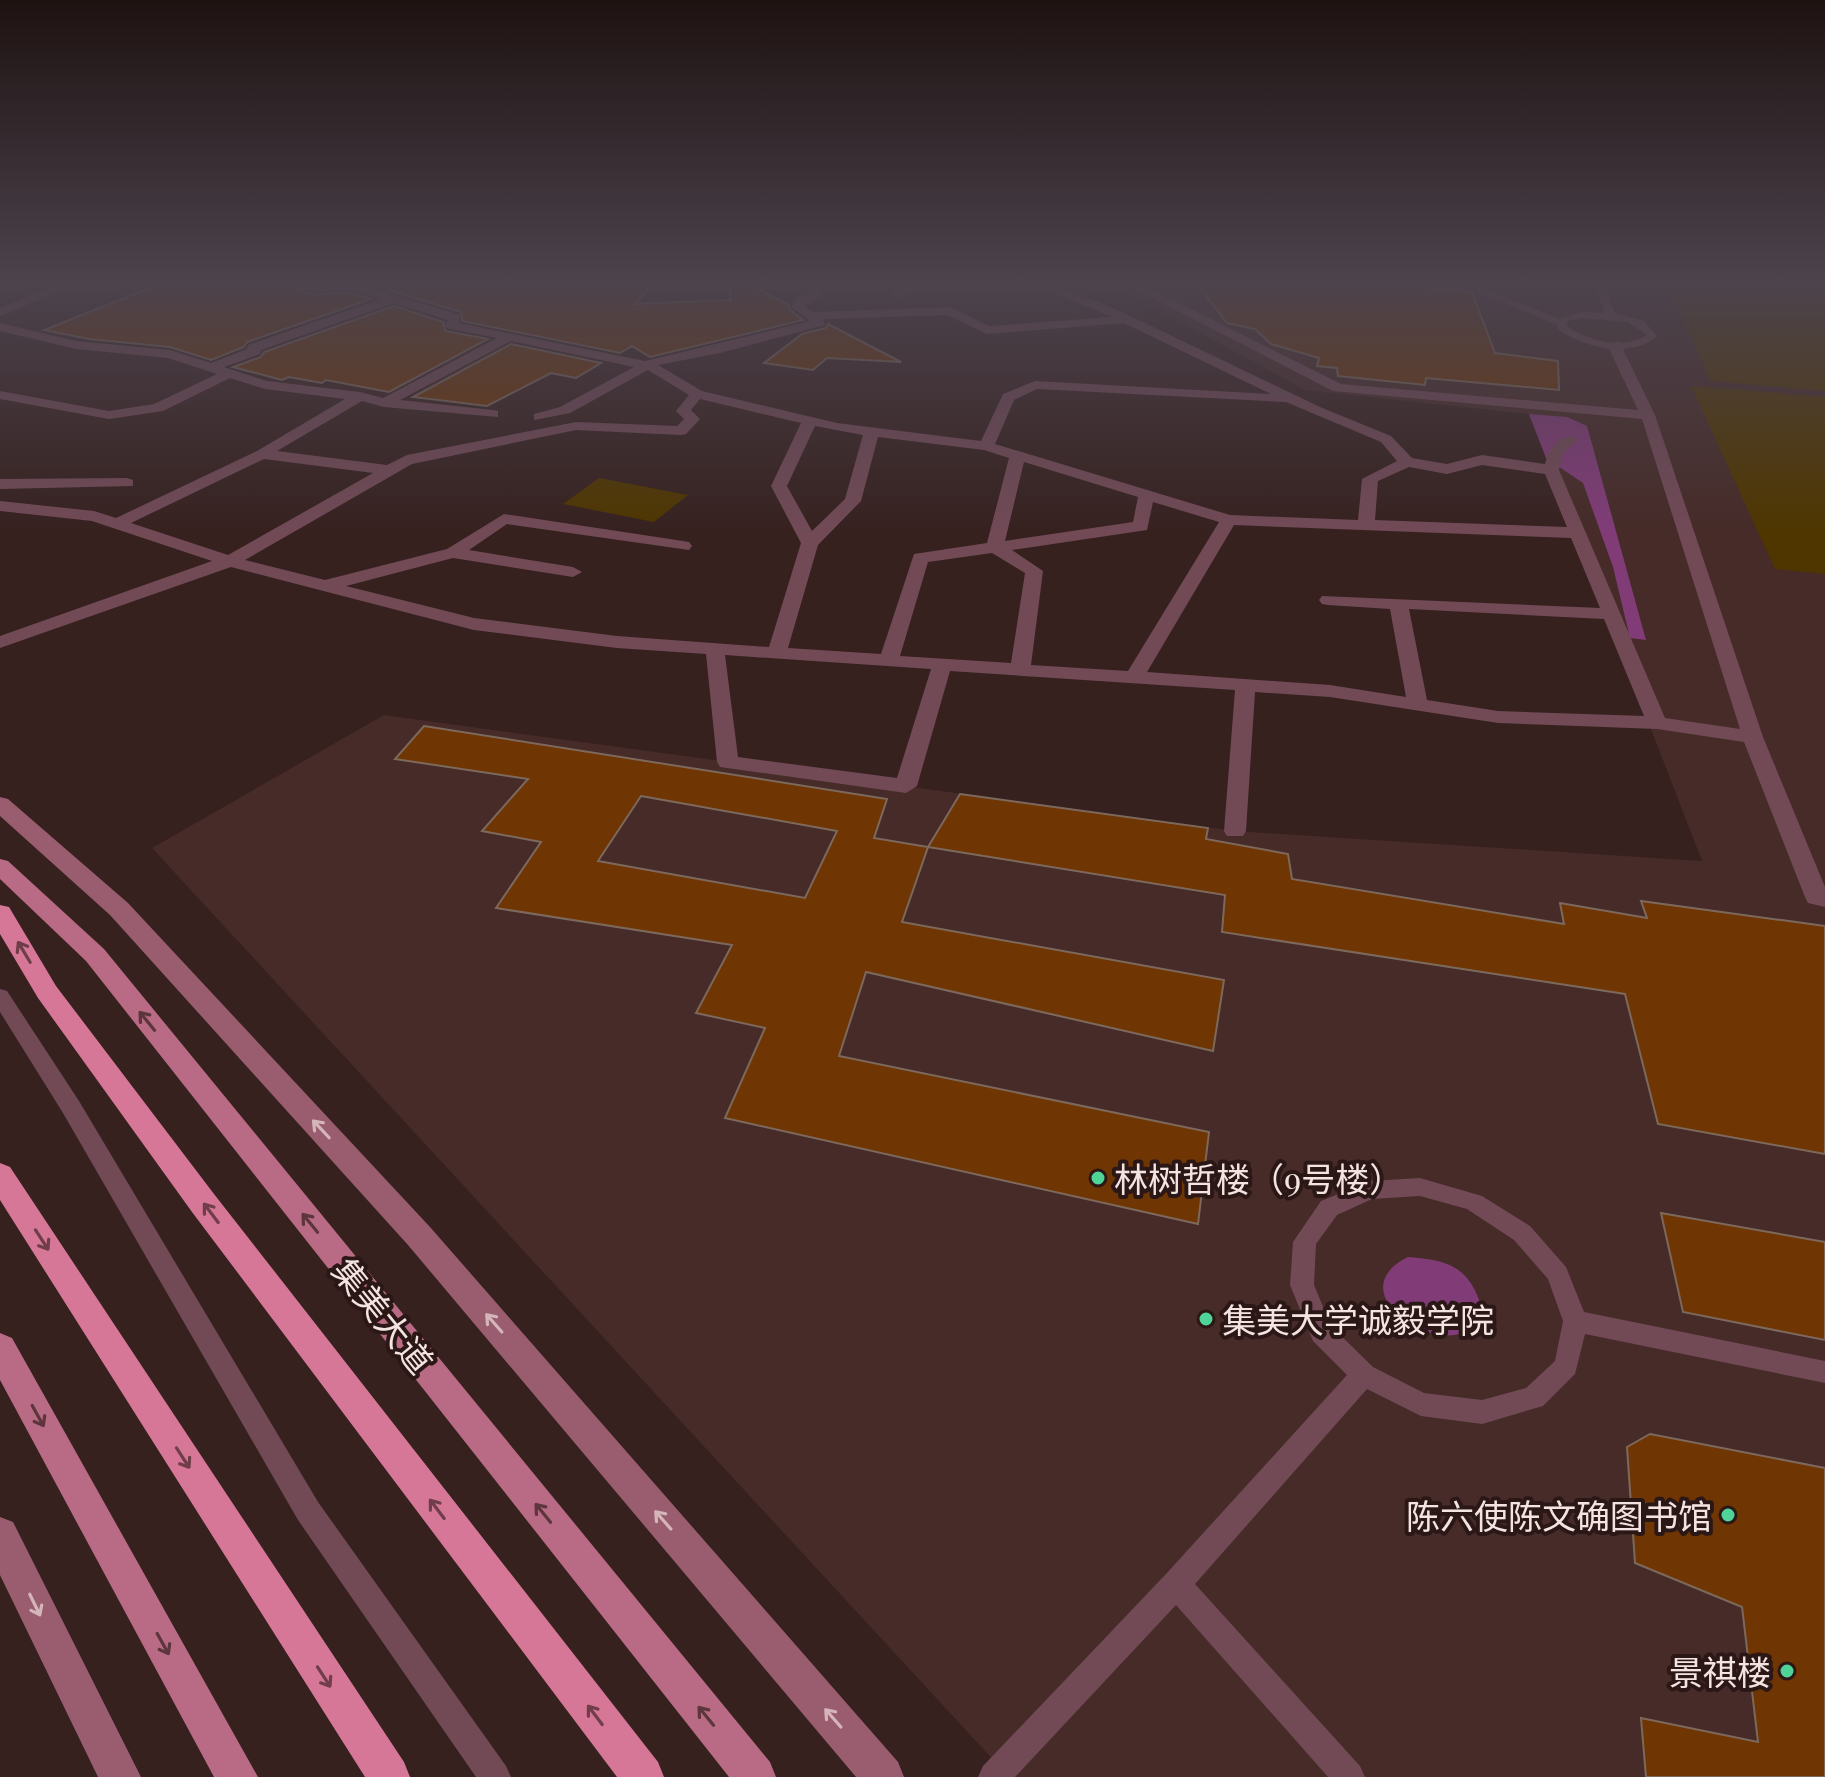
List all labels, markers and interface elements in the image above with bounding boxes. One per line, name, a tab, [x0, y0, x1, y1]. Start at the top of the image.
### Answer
one-way arrow	[16, 941, 32, 964]
one-way arrow	[139, 1011, 156, 1032]
one-way arrow	[312, 1119, 331, 1139]
place label: 林树哲楼（9号楼）	[1114, 1155, 1403, 1201]
marker: 林树哲楼（9号楼）	[1089, 1169, 1107, 1187]
one-way arrow	[202, 1203, 219, 1225]
one-way arrow	[301, 1213, 319, 1234]
one-way arrow	[35, 1228, 51, 1251]
street label: 集美大道	[323, 1248, 445, 1382]
place label: 集美大学诚毅学院	[1222, 1296, 1494, 1342]
marker: 集美大学诚毅学院	[1197, 1310, 1215, 1328]
one-way arrow	[485, 1313, 503, 1334]
one-way arrow	[30, 1404, 46, 1427]
one-way arrow	[175, 1447, 192, 1469]
place label: 陈六使陈文确图书馆	[1406, 1492, 1712, 1538]
one-way arrow	[429, 1499, 446, 1520]
one-way arrow	[534, 1504, 552, 1524]
marker: 陈六使陈文确图书馆	[1719, 1506, 1737, 1524]
one-way arrow	[655, 1511, 673, 1531]
one-way arrow	[28, 1593, 43, 1616]
one-way arrow	[156, 1631, 171, 1655]
place label: 景祺楼	[1669, 1648, 1771, 1694]
marker: 景祺楼	[1778, 1662, 1796, 1680]
one-way arrow	[317, 1665, 333, 1688]
one-way arrow	[587, 1705, 604, 1726]
one-way arrow	[697, 1706, 715, 1727]
one-way arrow	[824, 1708, 842, 1728]

